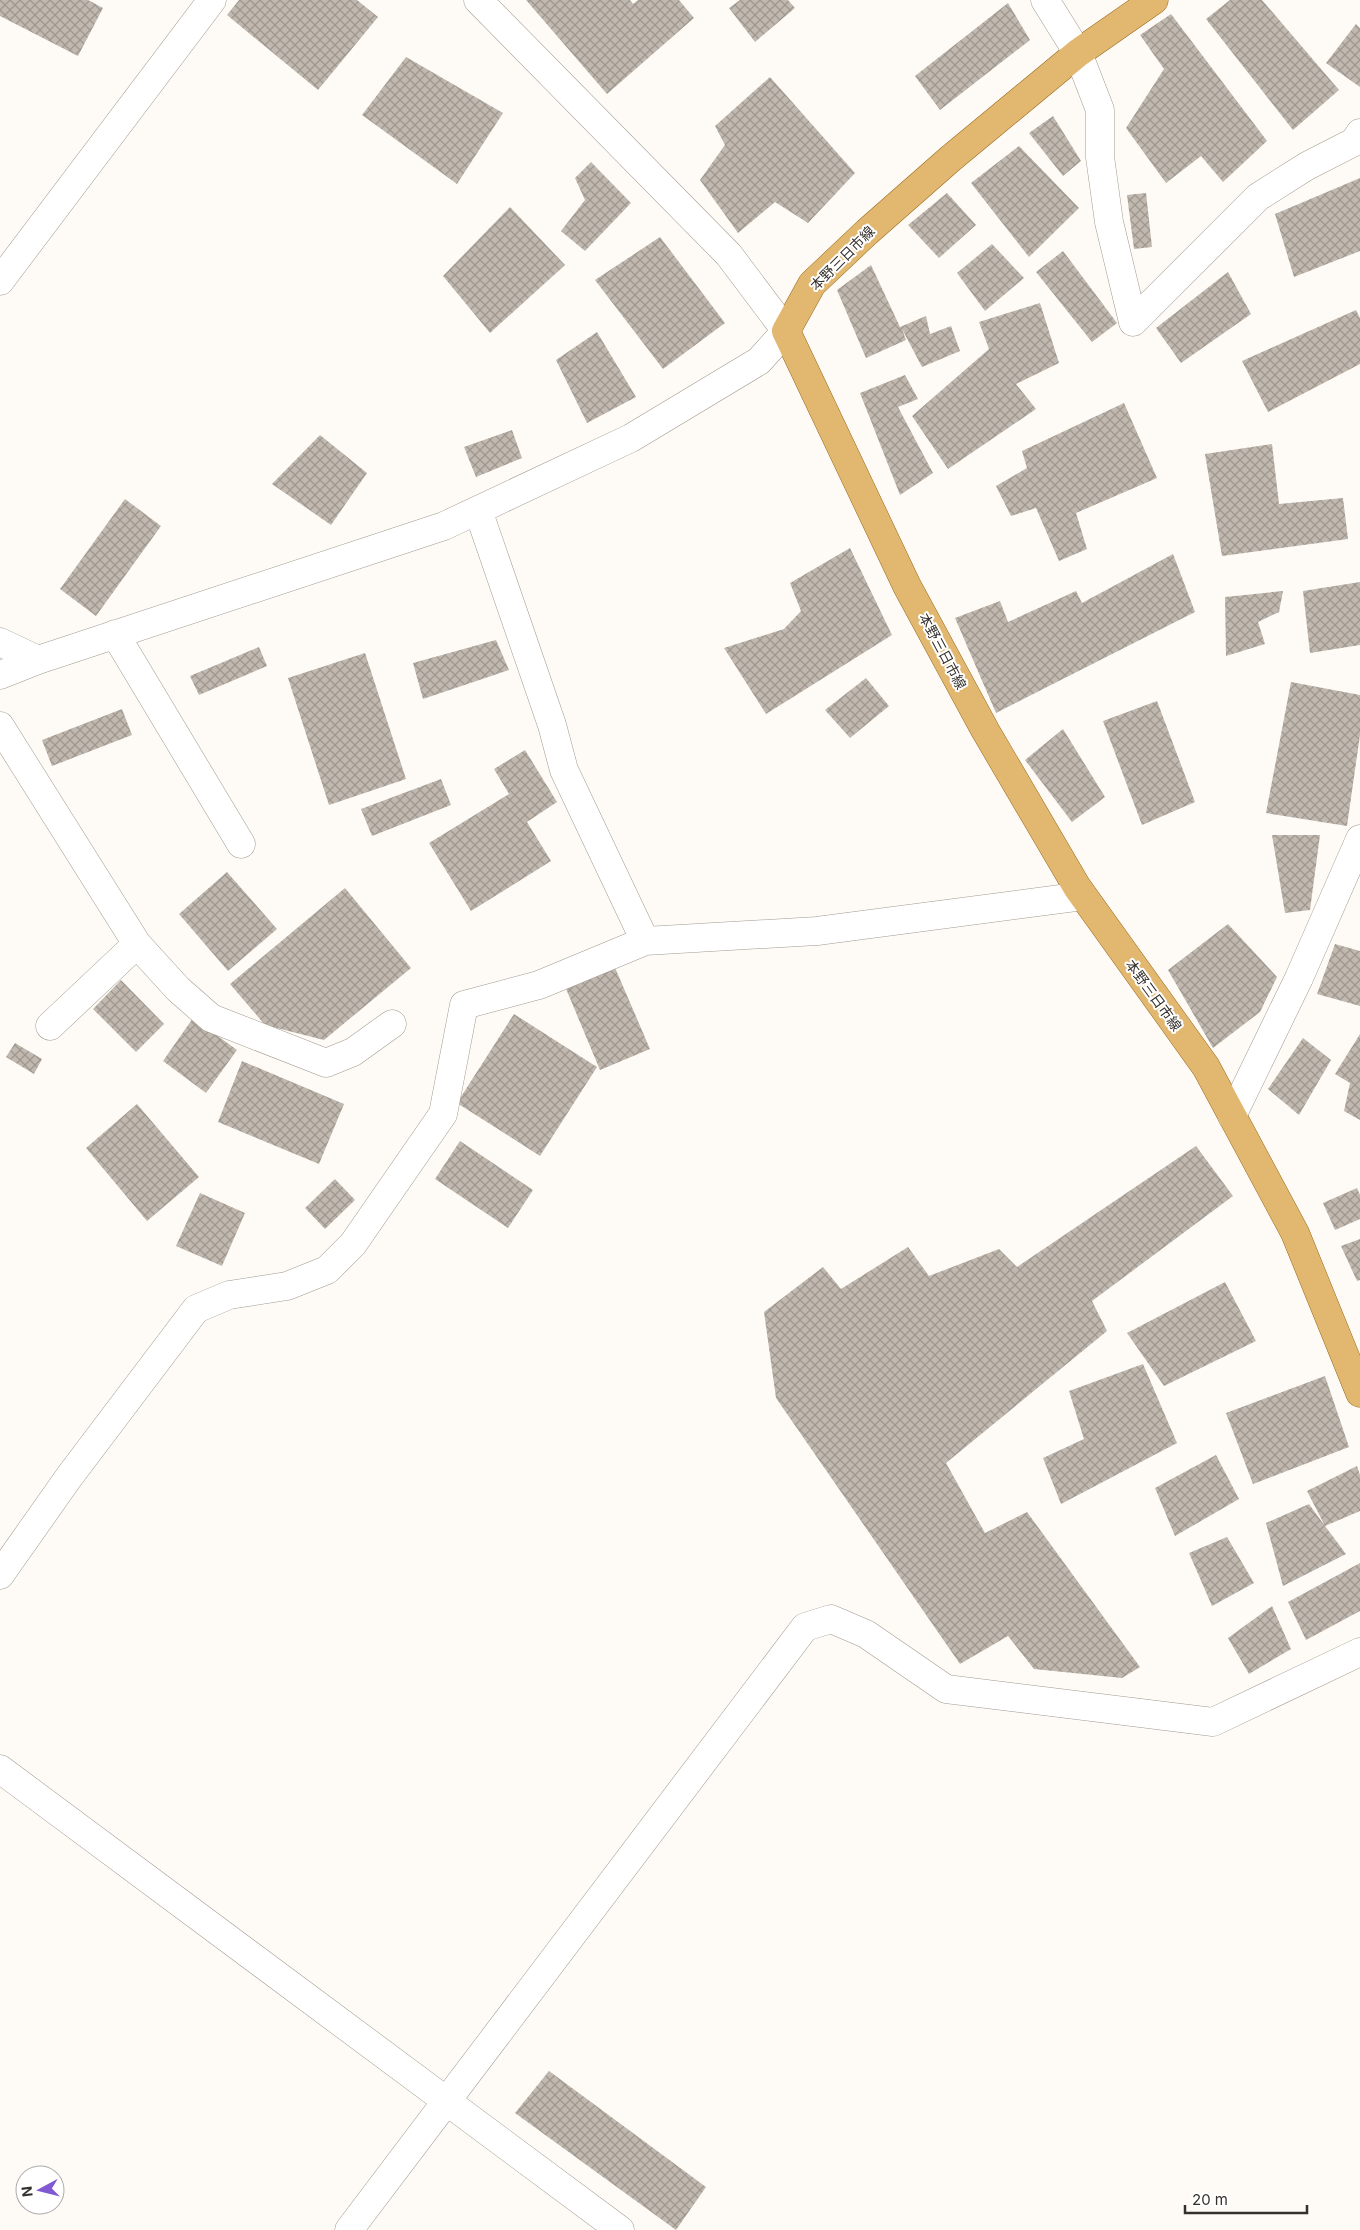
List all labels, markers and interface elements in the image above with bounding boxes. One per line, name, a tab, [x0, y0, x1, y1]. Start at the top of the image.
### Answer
street label: 本野三日市線	[806, 222, 878, 294]
street label: 本野三日市線	[916, 610, 970, 692]
street label: 本野三日市線	[1122, 956, 1186, 1034]
north arrow	[15, 2165, 65, 2215]
scale bar	[1185, 2182, 1308, 2214]
text: N	[18, 2185, 36, 2198]
text: 20 m	[1192, 2190, 1228, 2209]

